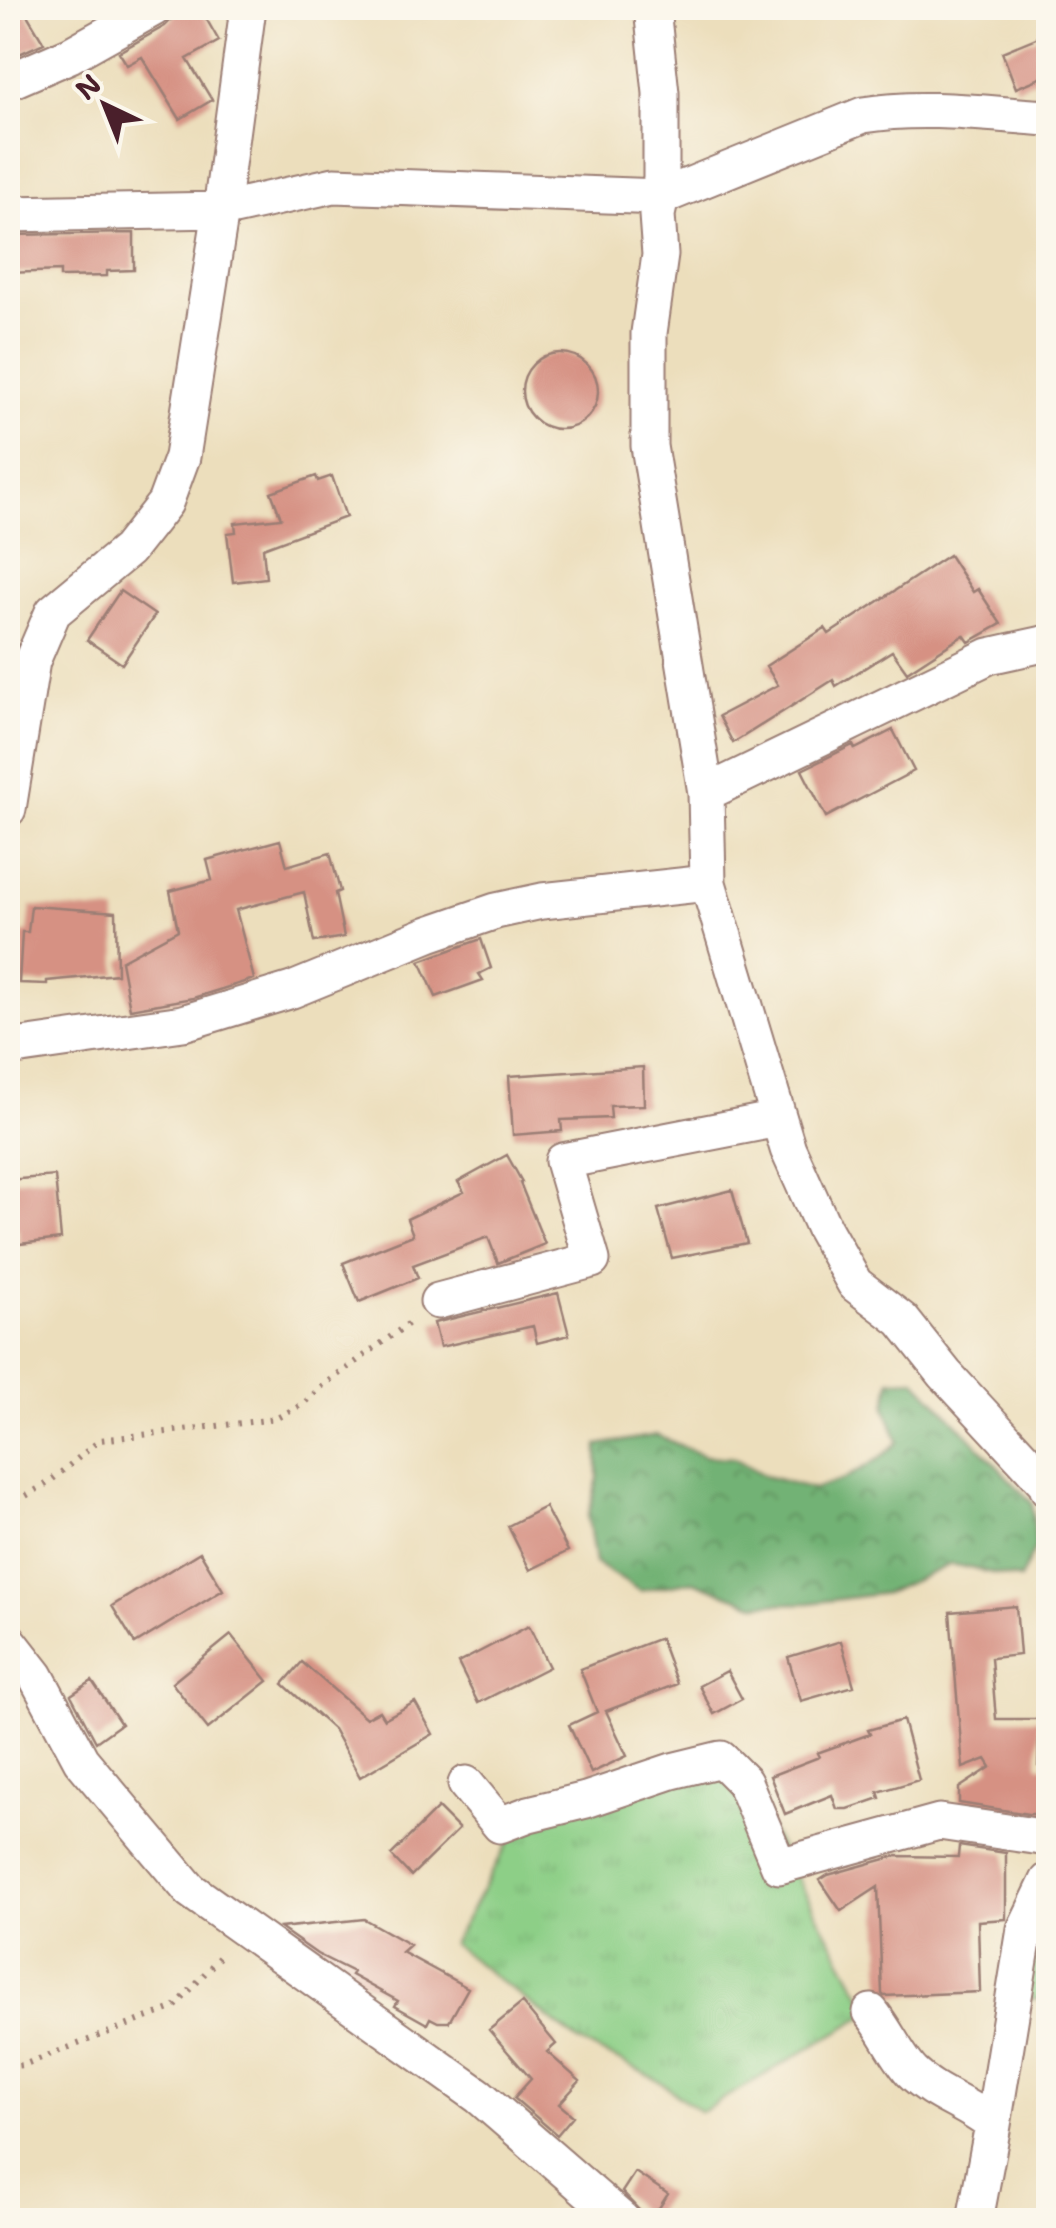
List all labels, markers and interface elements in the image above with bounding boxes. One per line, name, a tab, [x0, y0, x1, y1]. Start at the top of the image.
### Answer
north arrow	[55, 55, 155, 155]
text: N	[67, 65, 109, 108]

